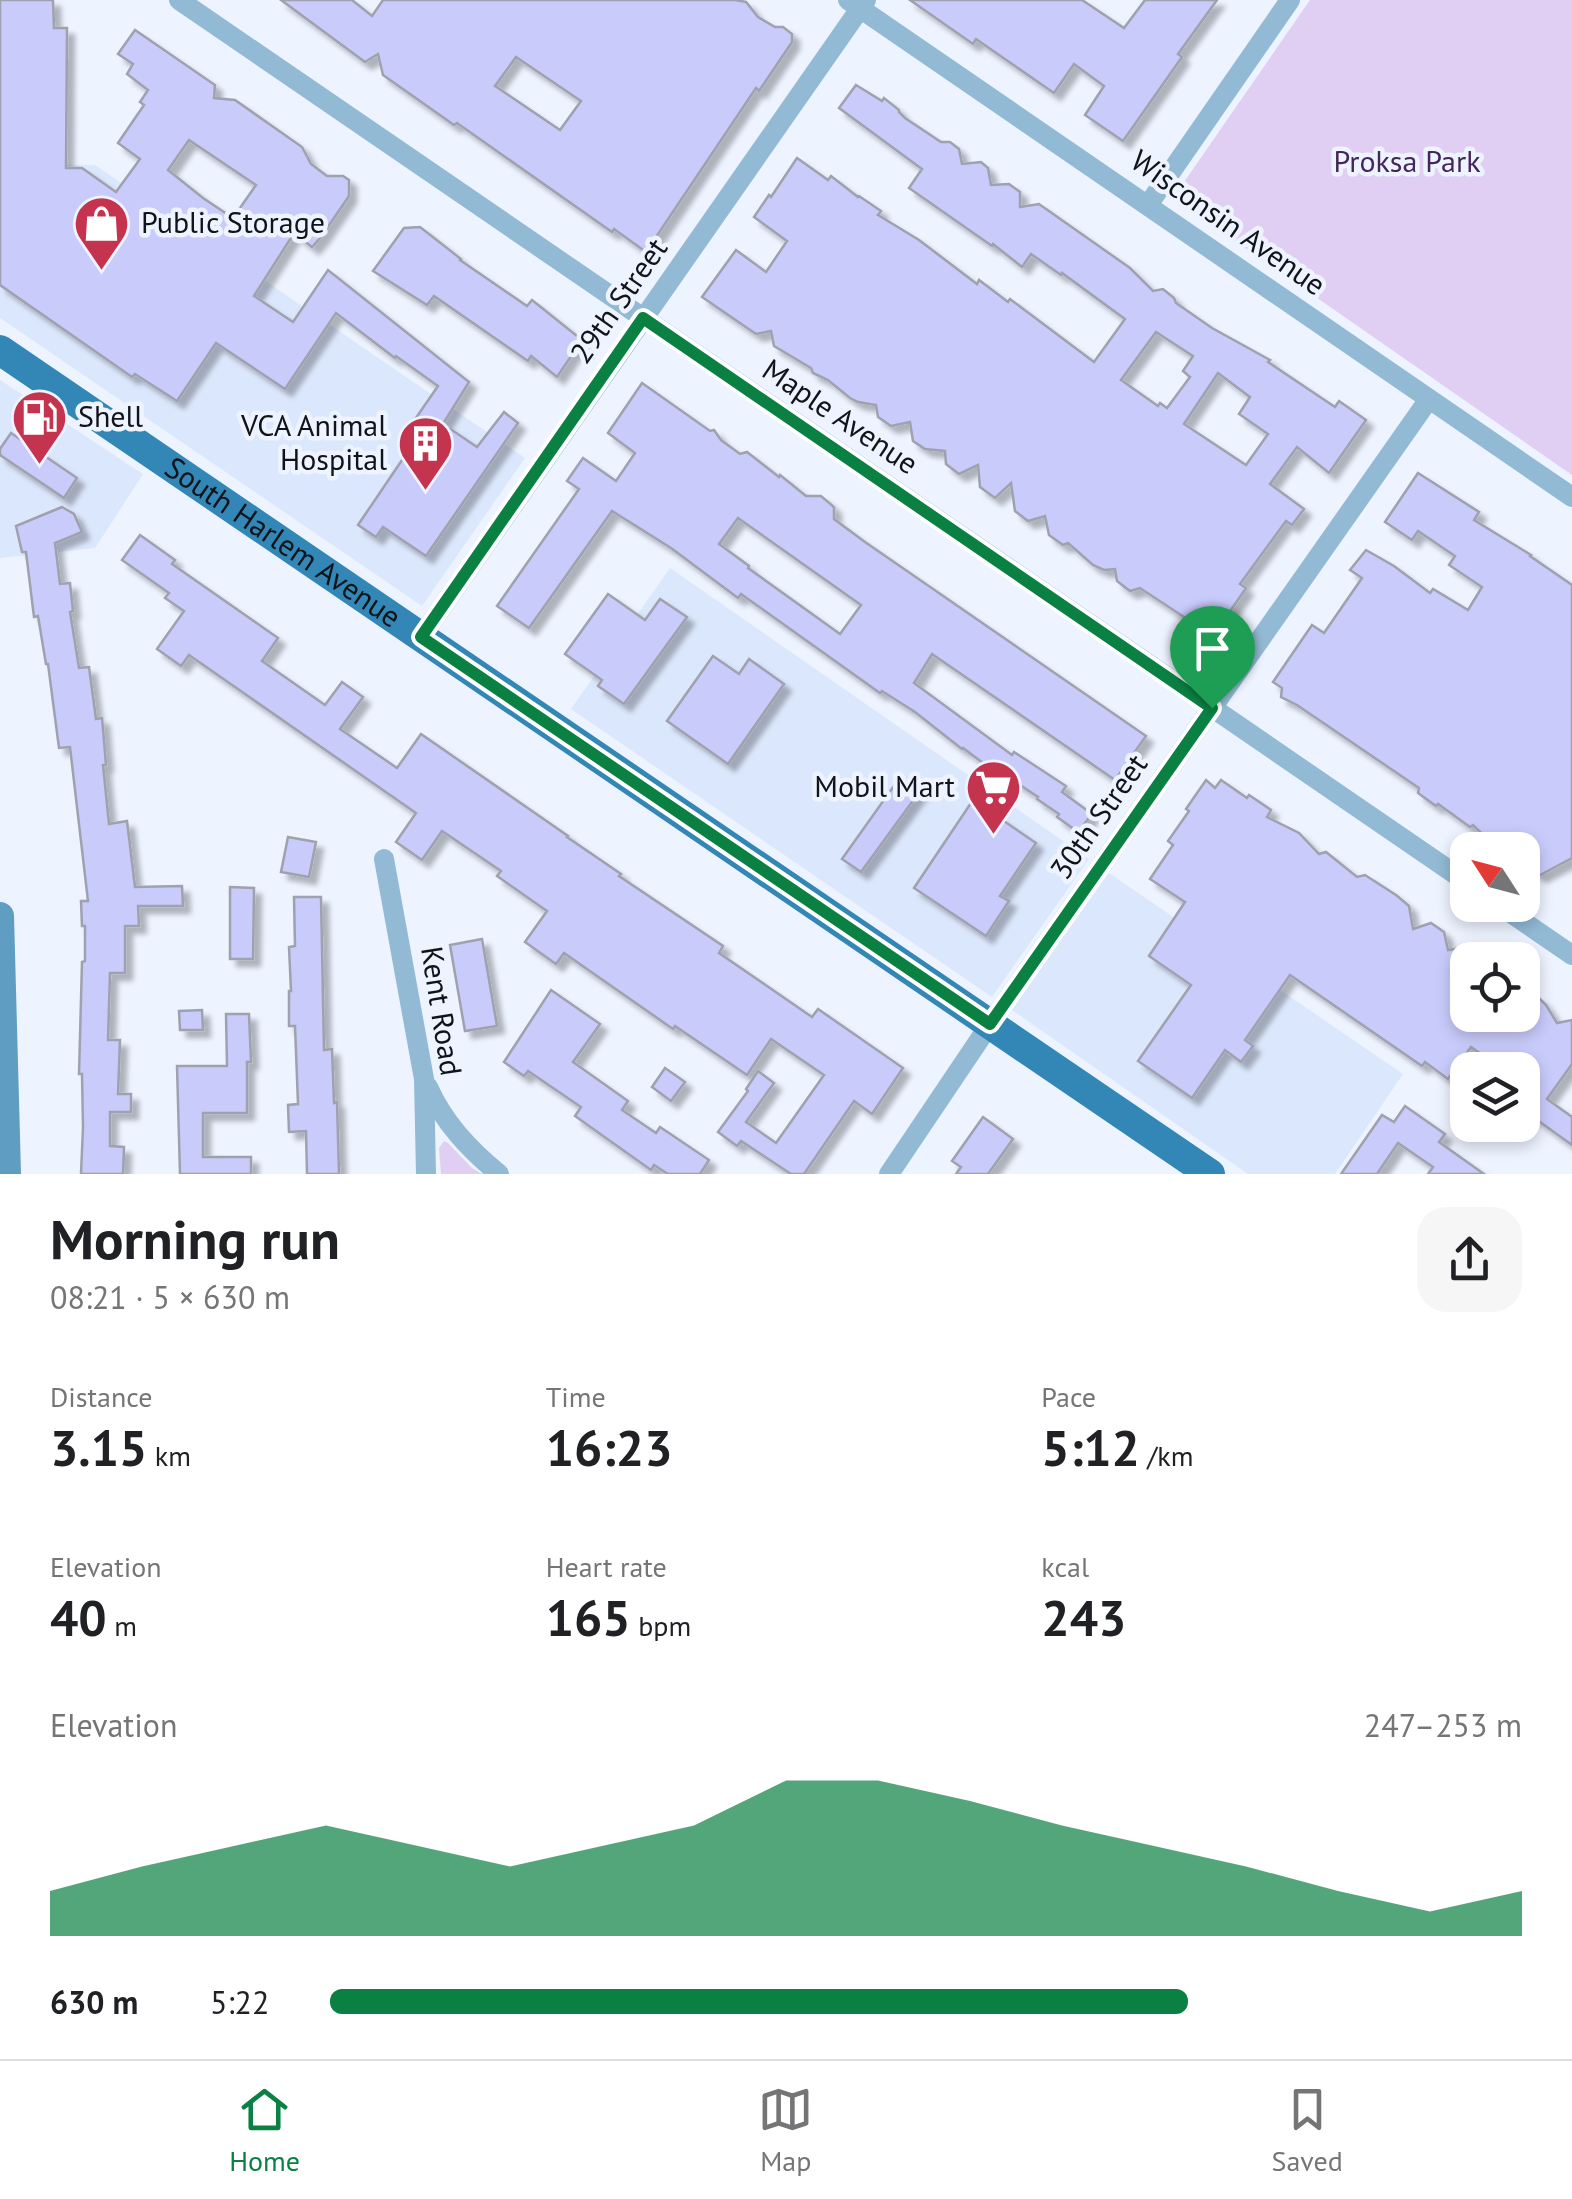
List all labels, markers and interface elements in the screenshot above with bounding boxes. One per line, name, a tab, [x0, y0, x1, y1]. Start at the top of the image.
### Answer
street label: Wisconsin Avenue	[1124, 140, 1334, 303]
park label: Proksa Park	[1333, 141, 1481, 180]
shop icon: Public Storage	[72, 193, 132, 272]
place label: Public Storage	[141, 202, 325, 241]
street label: 29th Street	[561, 230, 675, 370]
street label: Maple Avenue	[755, 349, 926, 482]
fuel station icon: Shell	[9, 387, 69, 466]
place label: Shell	[78, 396, 143, 435]
place label: VCA Animal Hospital	[240, 405, 387, 478]
building icon: VCA Animal Hospital	[396, 413, 456, 492]
street label: South Harlem Avenue	[158, 447, 409, 635]
pin	[1170, 606, 1255, 709]
icon: arrive	[1185, 621, 1240, 676]
street label: 30th Street	[1041, 746, 1155, 886]
supermarket icon: Mobil Mart	[964, 757, 1024, 836]
place label: Mobil Mart	[814, 766, 955, 805]
north arrow	[1450, 832, 1540, 922]
map controls	[1450, 832, 1540, 1142]
button: locate	[1450, 942, 1540, 1032]
street label: Kent Road	[413, 943, 472, 1078]
button: layers	[1450, 1052, 1540, 1142]
text: Morning run	[50, 1203, 340, 1274]
button: share	[1417, 1207, 1522, 1312]
text: 08:21 · 5 × 630 m	[50, 1276, 290, 1318]
text: Distance	[50, 1378, 153, 1415]
text: Time	[546, 1378, 606, 1415]
text: Pace	[1041, 1378, 1096, 1415]
text: 3.15	[50, 1415, 147, 1480]
text: 16:23	[546, 1415, 673, 1480]
text: 5:12	[1041, 1415, 1140, 1480]
text: km	[147, 1437, 191, 1474]
text: /km	[1140, 1437, 1193, 1474]
text: Elevation	[50, 1548, 162, 1585]
text: Heart rate	[546, 1548, 667, 1585]
text: kcal	[1041, 1548, 1089, 1585]
text: 40	[50, 1585, 107, 1650]
text: 165	[546, 1585, 631, 1650]
text: 243	[1041, 1585, 1126, 1650]
text: m	[107, 1607, 137, 1644]
text: bpm	[631, 1607, 691, 1644]
text: Elevation	[50, 1704, 177, 1746]
text: 247–253 m	[1364, 1704, 1522, 1746]
text: 630 m	[50, 1981, 138, 2023]
text: 5:22	[210, 1981, 269, 2023]
tab: Home	[229, 2082, 300, 2179]
tab: Map	[758, 2082, 813, 2179]
tab: Saved	[1272, 2082, 1343, 2179]

